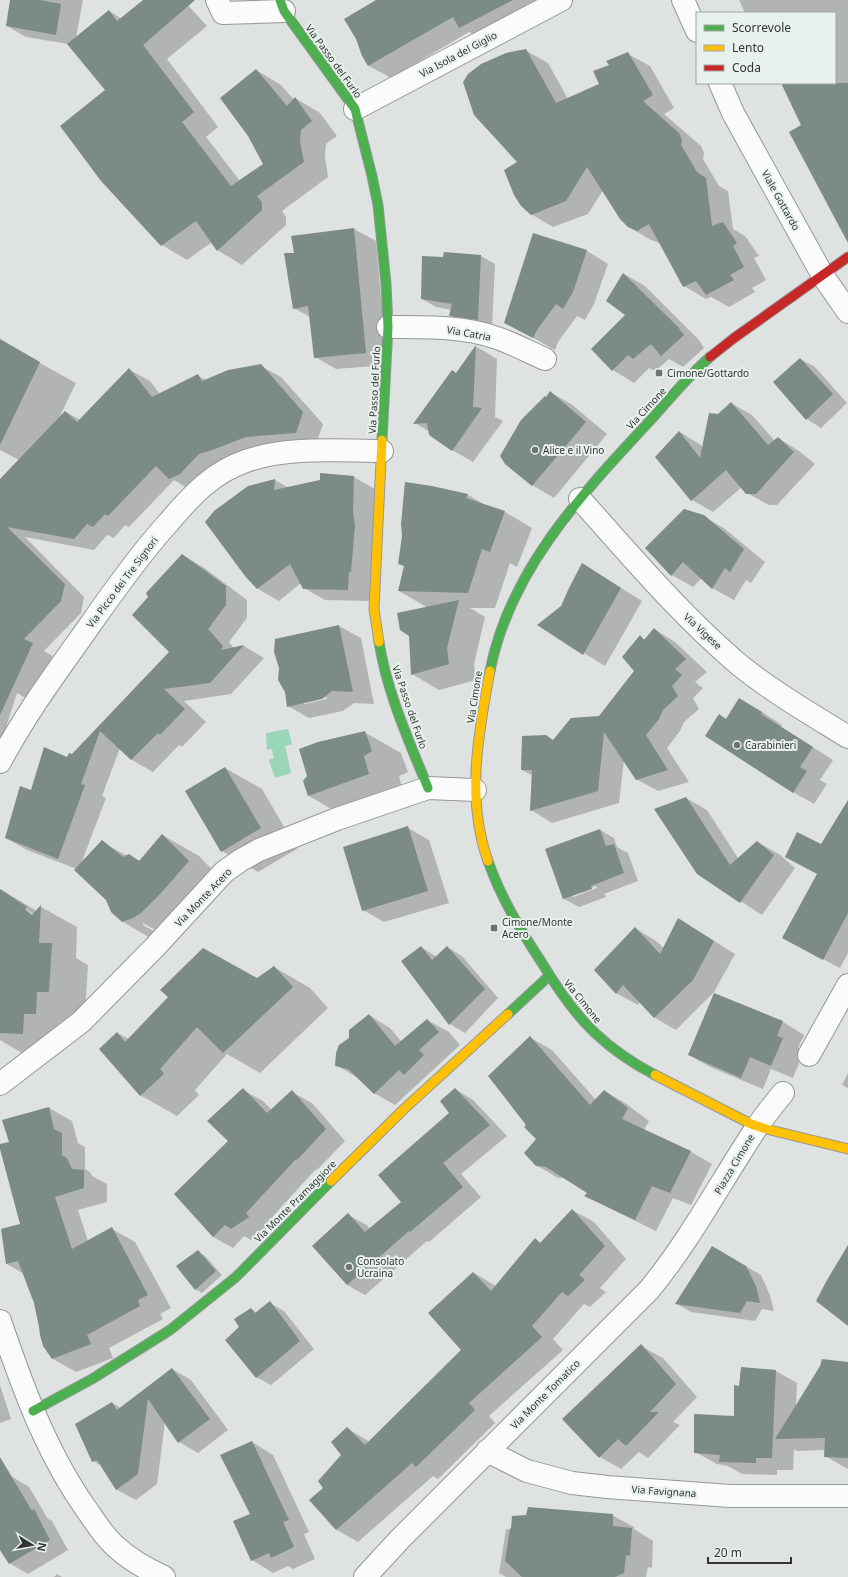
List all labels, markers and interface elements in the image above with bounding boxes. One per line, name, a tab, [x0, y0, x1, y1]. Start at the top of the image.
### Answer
legend	[696, 12, 836, 84]
text: Scorrevole	[732, 19, 791, 36]
street label: Via Passo del Furlo	[303, 21, 365, 101]
street label: Via Isola del Giglio	[417, 28, 499, 80]
text: Lento	[732, 39, 764, 56]
text: Coda	[732, 59, 761, 76]
street label: Viale Gottardo	[759, 167, 803, 233]
street label: Via Catria	[446, 322, 492, 344]
street label: Via Passo del Furlo	[365, 346, 383, 434]
place label: Cimone/Gottardo	[667, 366, 749, 380]
marker: Cimone/Gottardo	[654, 368, 664, 378]
street label: Via Cimone	[623, 384, 669, 432]
place label: Alice e il Vino	[543, 443, 604, 457]
marker: Alice e il Vino	[530, 445, 540, 455]
street label: Via Picco dei Tre Signori	[83, 533, 161, 631]
street label: Via Vigese	[681, 610, 725, 653]
street label: Via Passo del Furlo	[389, 663, 431, 751]
street label: Via Cimone	[463, 669, 485, 724]
place label: Carabinieri	[745, 738, 796, 752]
marker: Carabinieri	[732, 740, 742, 750]
street label: Via Monte Acero	[171, 865, 235, 929]
place label: Cimone/Monte Acero	[502, 915, 573, 941]
marker: Cimone/Monte Acero	[489, 923, 499, 933]
street label: Via Cimone	[561, 976, 605, 1026]
street label: Piazza Cimone	[710, 1131, 758, 1197]
street label: Via Monte Pramaggiore	[251, 1157, 339, 1245]
place label: Consolato Ucraina	[357, 1254, 404, 1280]
marker: Consolato Ucraina	[344, 1262, 354, 1272]
street label: Via Monte Tomatico	[507, 1356, 583, 1432]
street label: Via Favignana	[631, 1482, 697, 1500]
north arrow	[12, 1525, 52, 1565]
scale bar	[708, 1539, 791, 1565]
text: N	[34, 1541, 51, 1553]
text: 20 m	[714, 1544, 742, 1561]

